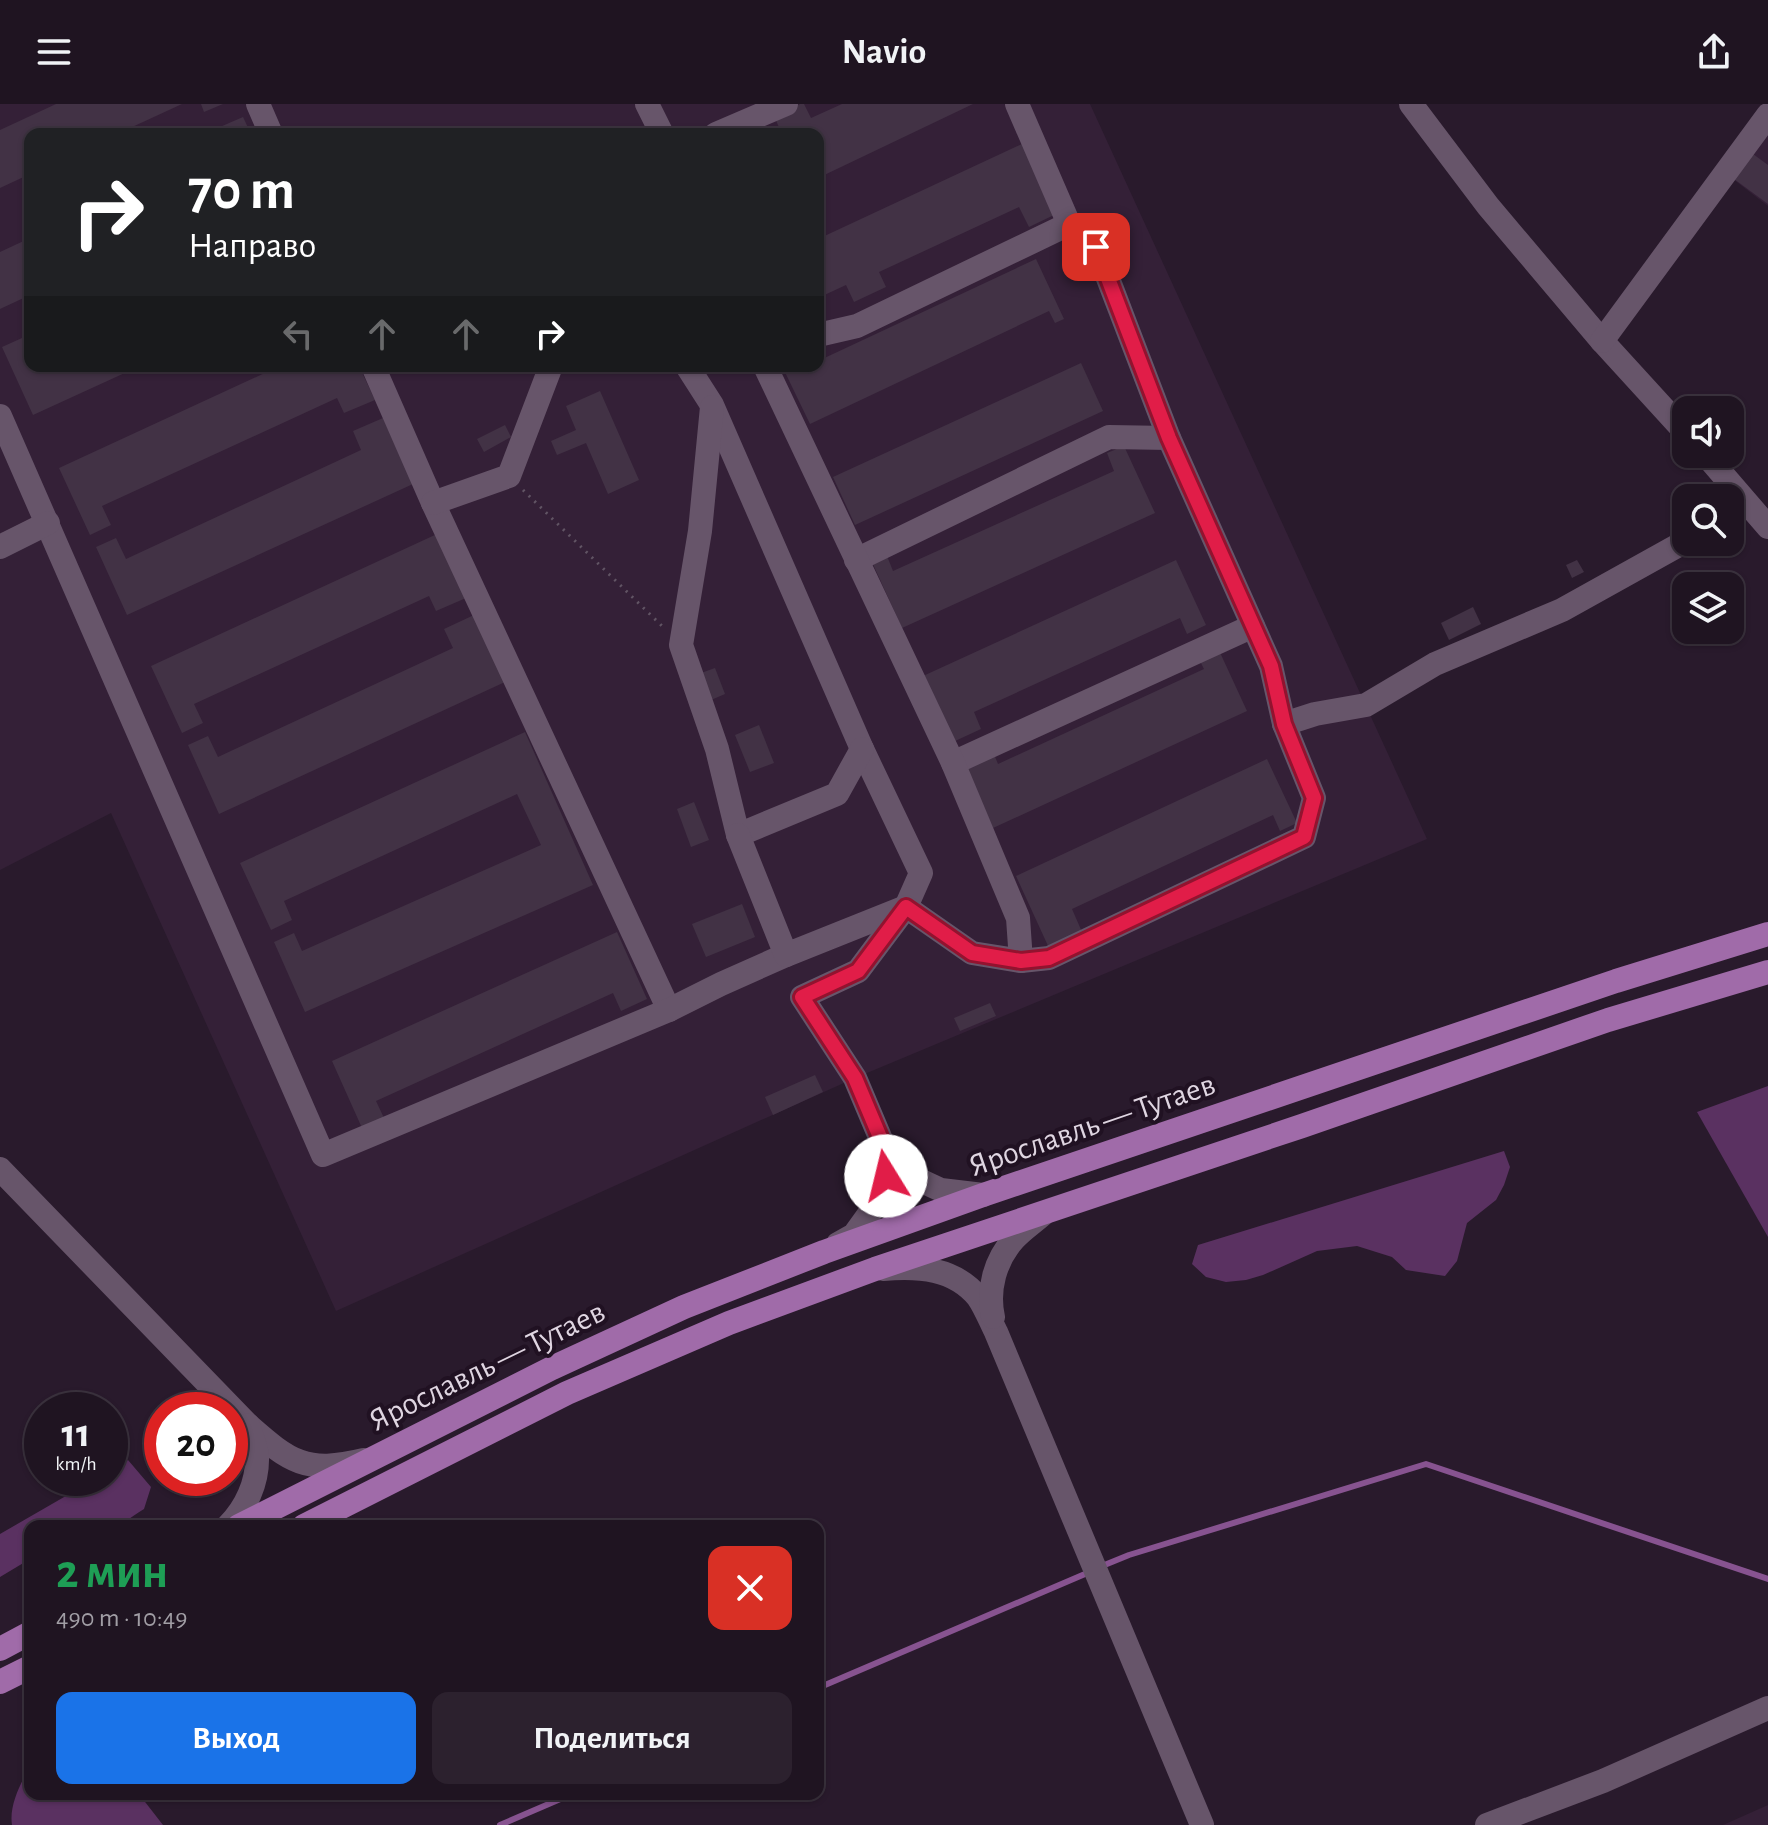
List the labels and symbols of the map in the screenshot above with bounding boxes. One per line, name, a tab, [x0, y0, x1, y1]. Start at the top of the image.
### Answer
pin	[1062, 213, 1130, 281]
street label: Ярославль — Тутаев	[965, 1068, 1219, 1182]
position arrow	[844, 1134, 928, 1218]
street label: Ярославль — Тутаев	[364, 1295, 610, 1437]
speed limit sign: 20	[144, 1392, 248, 1496]

